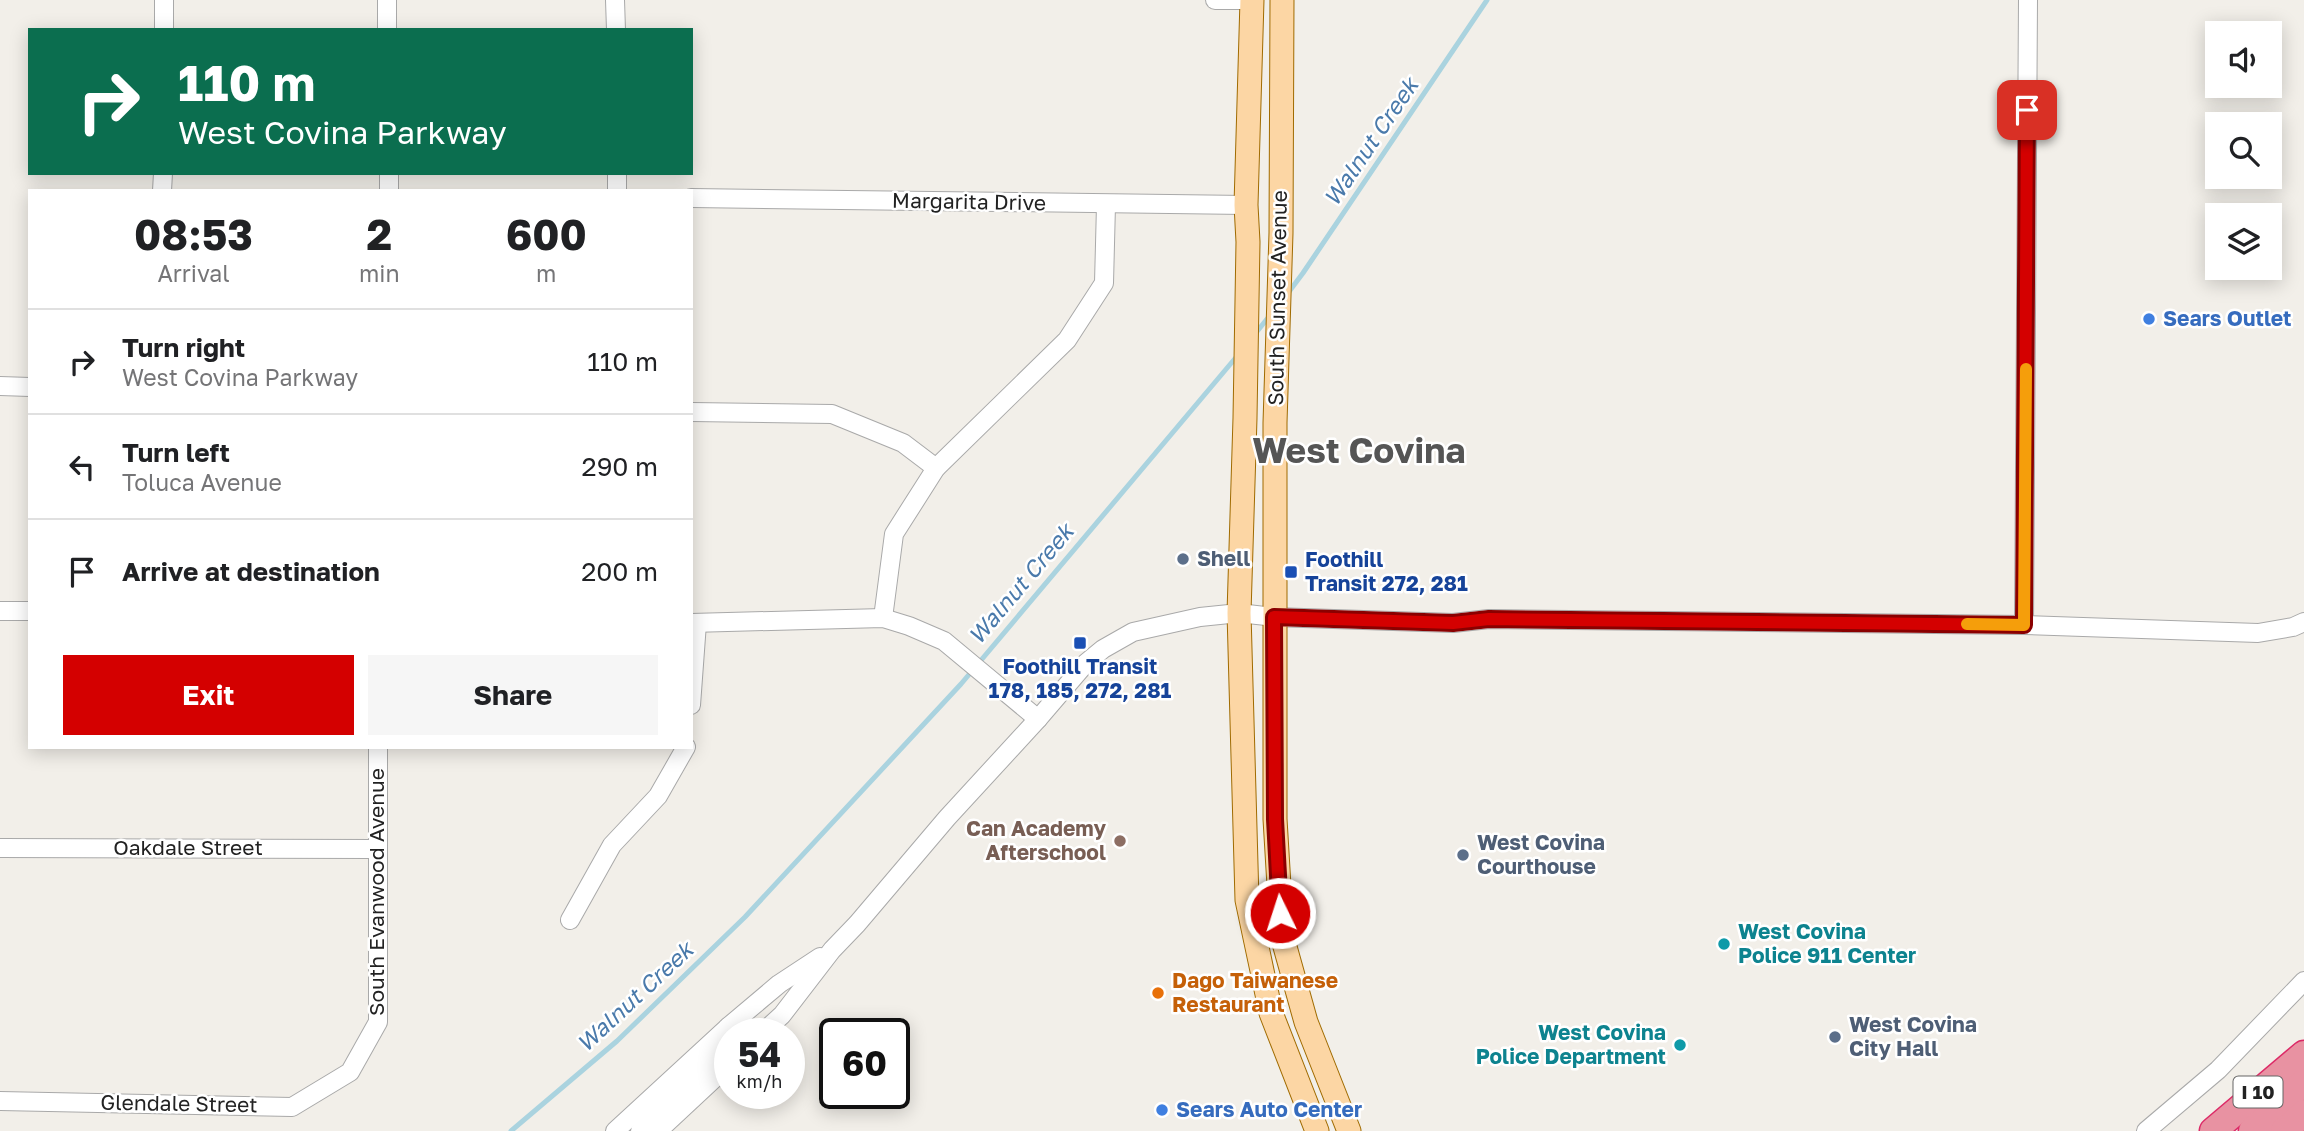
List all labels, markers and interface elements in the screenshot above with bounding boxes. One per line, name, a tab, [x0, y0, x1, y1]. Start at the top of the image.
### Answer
map controls	[2205, 21, 2282, 280]
button: sound	[2205, 21, 2282, 98]
text: 110 m	[178, 53, 315, 112]
icon: right	[63, 56, 154, 147]
water label: Walnut Creek	[1317, 70, 1424, 211]
pin	[1997, 80, 2057, 140]
icon: arrive	[2008, 91, 2046, 129]
button: search	[2205, 112, 2282, 189]
text: West Covina Parkway	[178, 113, 507, 151]
street label: Margarita Drive	[892, 187, 1046, 215]
street label: South Sunset Avenue	[1262, 190, 1292, 406]
button: layers	[2205, 203, 2282, 280]
text: 08:53	[134, 209, 253, 259]
text: 2	[366, 209, 392, 259]
text: 600	[506, 209, 587, 259]
text: Arrival	[157, 259, 230, 287]
text: min	[359, 259, 400, 287]
text: m	[536, 259, 556, 287]
place label: Sears Outlet	[2163, 305, 2292, 331]
marker: Sears Outlet	[2141, 311, 2157, 327]
text: Turn right	[122, 332, 245, 363]
icon: right	[63, 343, 101, 381]
text: 110 m	[587, 346, 658, 377]
text: West Covina Parkway	[122, 363, 358, 391]
district label: West Covina	[1252, 429, 1466, 471]
text: Turn left	[122, 437, 230, 468]
icon: left	[63, 448, 101, 486]
text: 290 m	[582, 451, 658, 482]
text: Toluca Avenue	[122, 468, 282, 496]
water label: Walnut Creek	[962, 516, 1080, 649]
place label: Shell	[1197, 545, 1250, 571]
place label: Foothill Transit 272, 281	[1305, 546, 1468, 596]
marker: Shell	[1175, 551, 1191, 567]
icon: arrive	[63, 553, 101, 591]
text: Arrive at destination	[122, 556, 380, 587]
text: 200 m	[581, 556, 658, 587]
marker: Foothill Transit 272, 281	[1283, 564, 1299, 580]
marker: Foothill Transit 178, 185, 272, 281	[1072, 635, 1088, 651]
place label: Foothill Transit 178, 185, 272, 281	[989, 653, 1172, 703]
button: Exit	[63, 655, 354, 735]
button: Share	[368, 655, 658, 735]
street label: South Evanwood Avenue	[363, 768, 389, 1016]
place label: Can Academy Afterschool	[966, 815, 1106, 865]
place label: West Covina Courthouse	[1477, 829, 1605, 879]
marker: Can Academy Afterschool	[1112, 833, 1128, 849]
street label: Oakdale Street	[113, 834, 263, 860]
marker: West Covina Courthouse	[1455, 847, 1471, 863]
position arrow	[1243, 876, 1317, 950]
place label: West Covina Police 911 Center	[1738, 918, 1916, 968]
water label: Walnut Creek	[570, 934, 700, 1057]
marker: West Covina Police 911 Center	[1716, 936, 1732, 952]
place label: Dago Taiwanese Restaurant	[1172, 967, 1338, 1017]
marker: Dago Taiwanese Restaurant	[1150, 985, 1166, 1001]
place label: West Covina City Hall	[1849, 1011, 1977, 1061]
speed limit sign: 60	[819, 1018, 910, 1109]
place label: West Covina Police Department	[1476, 1019, 1666, 1069]
marker: West Covina City Hall	[1827, 1029, 1843, 1045]
text: 54	[738, 1033, 781, 1075]
marker: West Covina Police Department	[1672, 1037, 1688, 1053]
text: km/h	[737, 1070, 782, 1092]
road number: I 10	[2234, 1076, 2282, 1108]
street label: Glendale Street	[100, 1089, 258, 1117]
place label: Sears Auto Center	[1176, 1096, 1362, 1122]
marker: Sears Auto Center	[1154, 1102, 1170, 1118]

